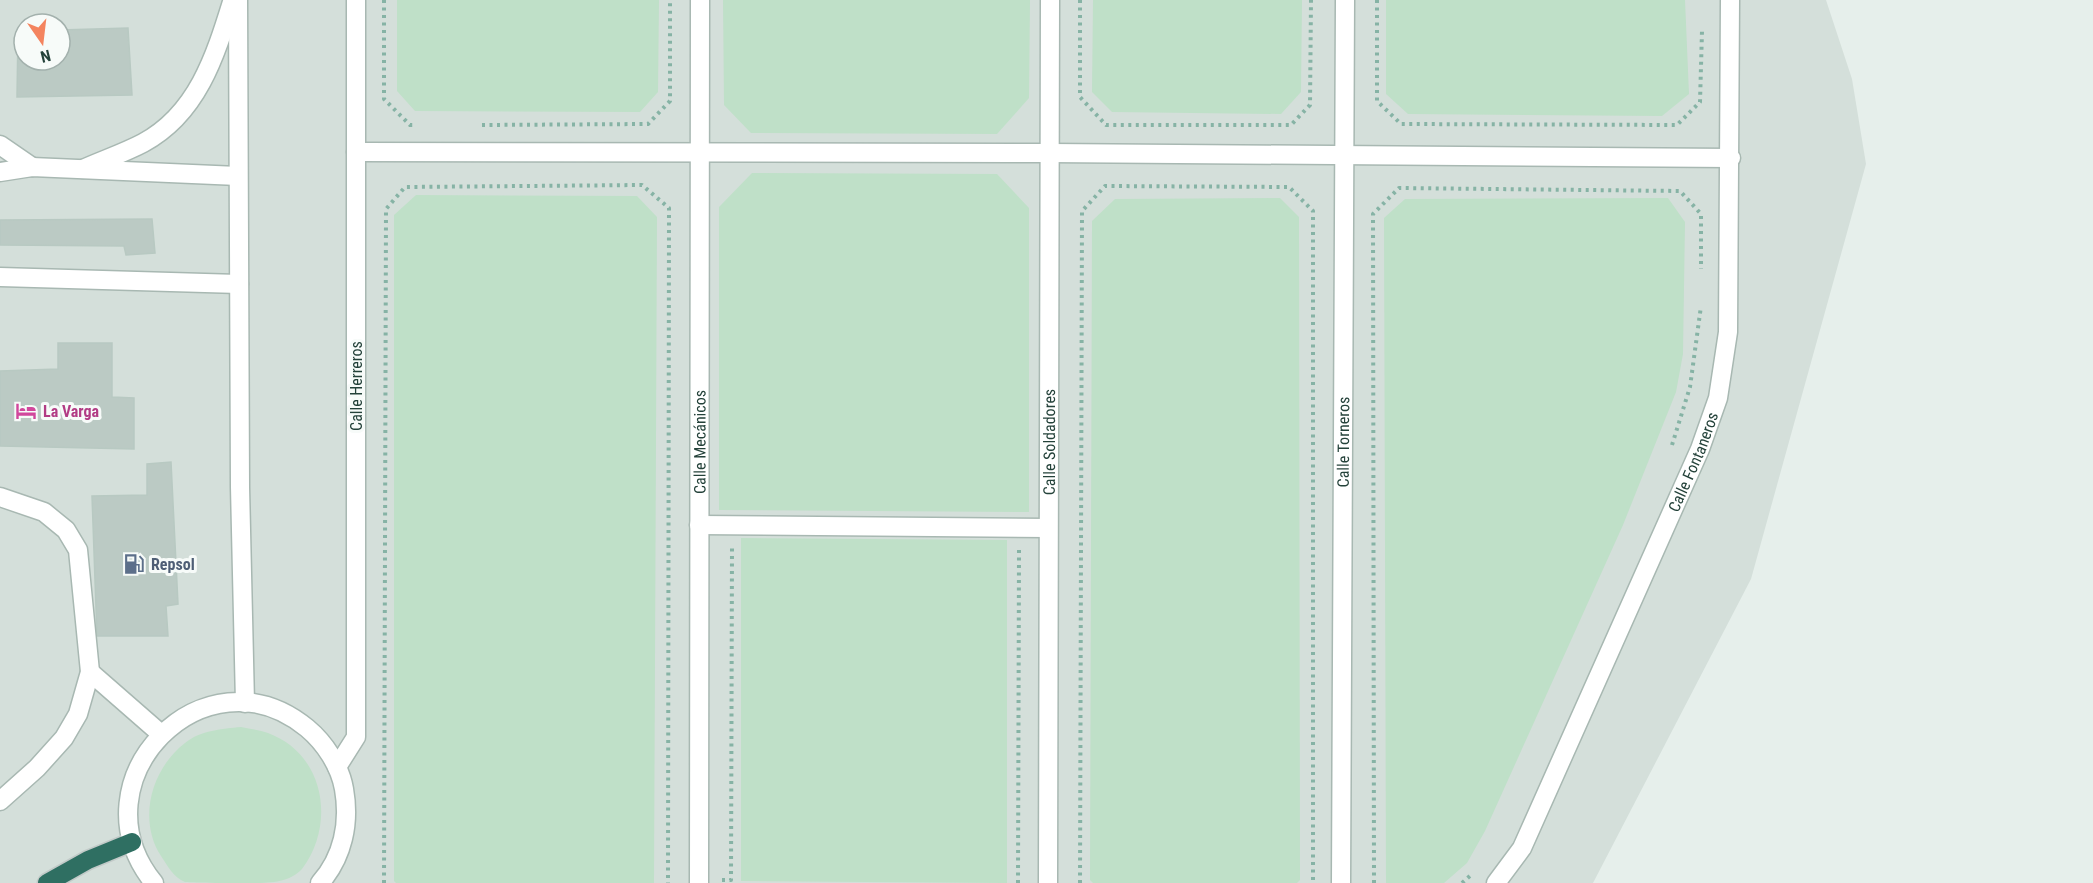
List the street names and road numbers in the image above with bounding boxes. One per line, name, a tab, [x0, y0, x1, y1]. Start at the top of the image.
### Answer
street label: Calle Herreros	[347, 341, 366, 431]
street label: Calle Soldadores	[1039, 389, 1059, 495]
street label: Calle Mecánicos	[690, 390, 709, 494]
street label: Calle Torneros	[1333, 397, 1353, 487]
street label: Calle Fontaneros	[1664, 409, 1722, 515]

